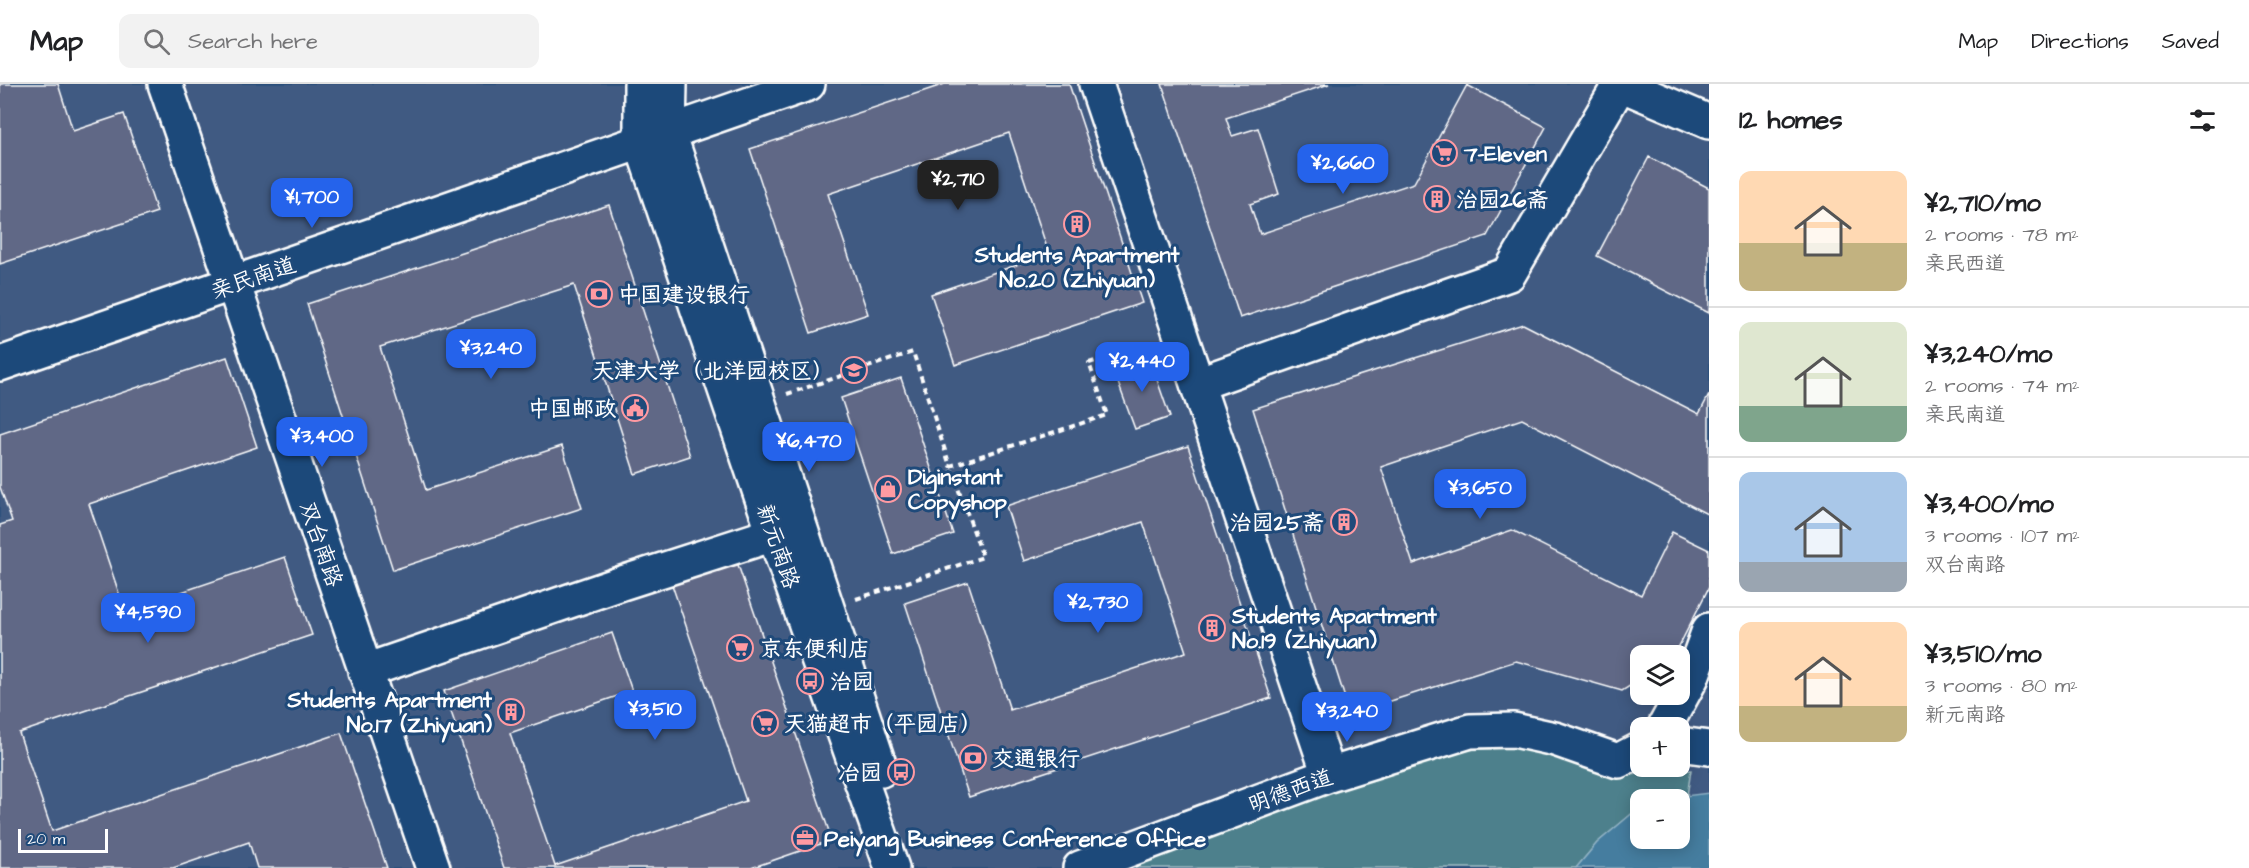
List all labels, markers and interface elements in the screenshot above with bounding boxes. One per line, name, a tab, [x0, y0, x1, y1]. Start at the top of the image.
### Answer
search box	[119, 14, 539, 68]
text: Map	[30, 22, 83, 61]
icon: search	[140, 25, 173, 58]
text: Search here	[188, 26, 318, 57]
text: Map	[1958, 27, 1998, 56]
text: Directions	[2031, 27, 2129, 56]
text: Saved	[2162, 27, 2219, 56]
text: 12 homes	[1739, 102, 1842, 138]
icon: filters	[2186, 104, 2219, 137]
supermarket icon: 7-Eleven	[1429, 138, 1459, 168]
place label: 7-Eleven	[1463, 139, 1547, 170]
pin: ¥2,660	[1294, 144, 1392, 195]
text: ¥2,660	[1311, 149, 1375, 177]
pin: ¥2,710	[909, 160, 1007, 211]
text: ¥2,710	[931, 165, 985, 193]
pin: ¥1,700	[263, 178, 361, 229]
text: ¥1,700	[285, 183, 339, 211]
building icon: 治园26斋	[1422, 184, 1452, 214]
place label: 治园26斋	[1456, 185, 1548, 216]
text: ¥2,710/mo	[1925, 185, 2041, 221]
icon: home	[1787, 195, 1859, 267]
building icon: Students Apartment No.20 (Zhiyuan)	[1062, 209, 1092, 239]
text: 2 rooms · 78 m²	[1925, 221, 2079, 249]
place label: Students Apartment No.20 (Zhiyuan)	[974, 240, 1180, 298]
street label: 亲民南道	[207, 249, 300, 307]
text: 亲民西道	[1925, 250, 2005, 278]
bank icon: 中国建设银行	[584, 279, 614, 309]
place label: 中国建设银行	[618, 280, 750, 311]
pin: ¥3,240	[442, 329, 540, 380]
text: ¥3,240	[460, 334, 522, 362]
text: ¥3,240/mo	[1925, 336, 2052, 372]
pin: ¥2,440	[1093, 342, 1191, 393]
icon: home	[1787, 346, 1859, 418]
text: ¥2,440	[1109, 347, 1175, 375]
school or university icon: 天津大学（北洋园校区）	[839, 355, 869, 385]
place label: 天津大学（北洋园校区）	[592, 356, 834, 387]
text: 2 rooms · 74 m²	[1925, 372, 2079, 400]
public building icon: 中国邮政	[620, 393, 650, 423]
place label: 中国邮政	[528, 394, 616, 425]
text: 亲民南道	[1925, 401, 2005, 429]
pin: ¥3,400	[273, 417, 371, 468]
text: ¥3,400	[290, 422, 354, 450]
pin: ¥6,470	[760, 422, 858, 473]
text: ¥6,470	[776, 427, 842, 455]
place label: Diginstant Copyshop	[908, 462, 1008, 520]
pin: ¥3,650	[1431, 469, 1529, 520]
shop icon: Diginstant Copyshop	[873, 474, 903, 504]
text: ¥3,650	[1448, 474, 1512, 502]
text: ¥3,400/mo	[1925, 486, 2054, 522]
icon: home	[1787, 496, 1859, 568]
street label: 双台南路	[292, 498, 350, 591]
street label: 新元南路	[749, 500, 807, 593]
building icon: 治园25斋	[1329, 507, 1359, 537]
place label: 治园25斋	[1230, 508, 1324, 539]
text: 3 rooms · 107 m²	[1925, 522, 2080, 550]
text: 双台南路	[1925, 551, 2005, 579]
pin: ¥2,730	[1049, 583, 1147, 634]
text: ¥2,730	[1068, 588, 1128, 616]
pin: ¥4,590	[99, 593, 197, 644]
text: ¥4,590	[115, 598, 181, 626]
place label: Students Apartment No.19 (Zhiyuan)	[1231, 601, 1438, 659]
building icon: Students Apartment No.19 (Zhiyuan)	[1197, 613, 1227, 643]
supermarket icon: 京东便利店	[725, 633, 755, 663]
place label: 京东便利店	[760, 634, 870, 665]
text: ¥3,510/mo	[1925, 636, 2042, 672]
map controls	[1630, 645, 1690, 849]
button: layers	[1630, 645, 1690, 705]
icon: home	[1787, 646, 1859, 718]
bus stop icon: 治园	[795, 666, 825, 696]
place label: 治园	[830, 667, 874, 698]
text: 3 rooms · 80 m²	[1925, 672, 2078, 700]
place label: Students Apartment No.17 (Zhiyuan)	[286, 685, 493, 743]
pin: ¥3,510	[606, 690, 704, 741]
pin: ¥3,240	[1298, 692, 1396, 743]
text: ¥3,510	[628, 695, 682, 723]
building icon: Students Apartment No.17 (Zhiyuan)	[496, 697, 526, 727]
text: ¥3,240	[1316, 697, 1378, 725]
text: 新元南路	[1925, 701, 2005, 729]
supermarket icon: 天猫超市（平园店）	[750, 708, 780, 738]
place label: 天猫超市（平园店）	[784, 709, 982, 740]
button: +	[1630, 717, 1690, 777]
bank icon: 交通银行	[958, 743, 988, 773]
place label: 交通银行	[992, 744, 1080, 775]
bus stop icon: 冶园	[886, 757, 916, 787]
place label: 冶园	[838, 758, 882, 789]
street label: 明德西道	[1244, 762, 1337, 821]
button: −	[1630, 789, 1690, 849]
office icon: Peiyang Business Conference Office	[790, 823, 820, 853]
place label: Peiyang Business Conference Office	[824, 824, 1206, 857]
scale bar	[18, 826, 108, 854]
text: 20 m	[27, 828, 65, 850]

